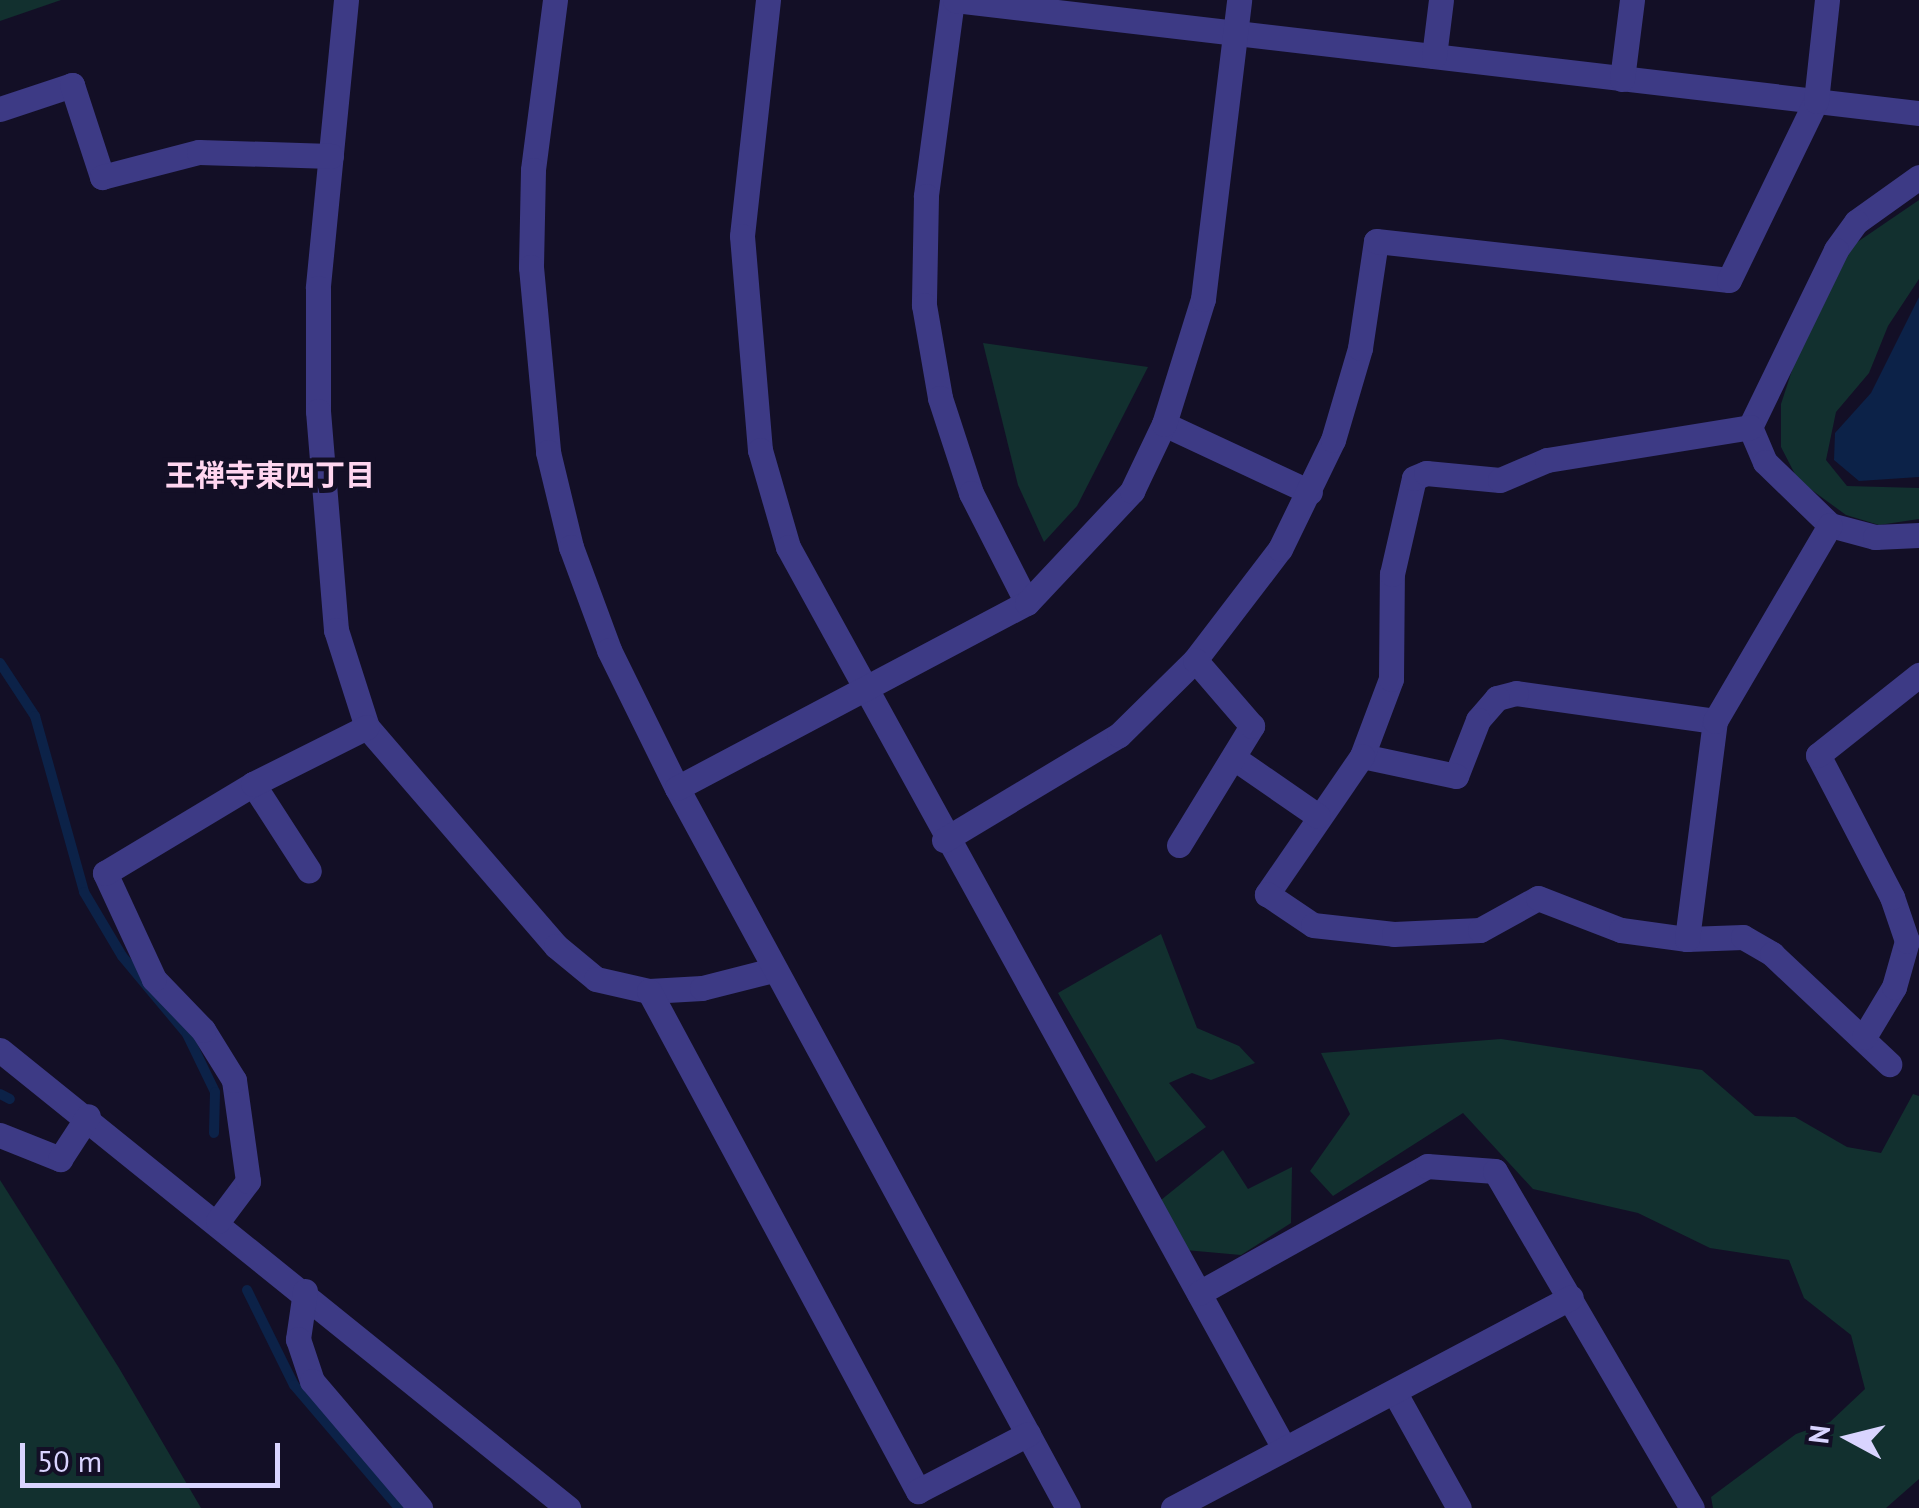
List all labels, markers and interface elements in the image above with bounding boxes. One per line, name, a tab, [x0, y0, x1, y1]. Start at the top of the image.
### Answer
district label: 王禅寺東四丁目	[165, 457, 375, 493]
north arrow	[1799, 1388, 1899, 1488]
scale bar	[25, 1423, 285, 1485]
text: N	[1799, 1423, 1838, 1446]
text: 50 m	[37, 1441, 102, 1480]

